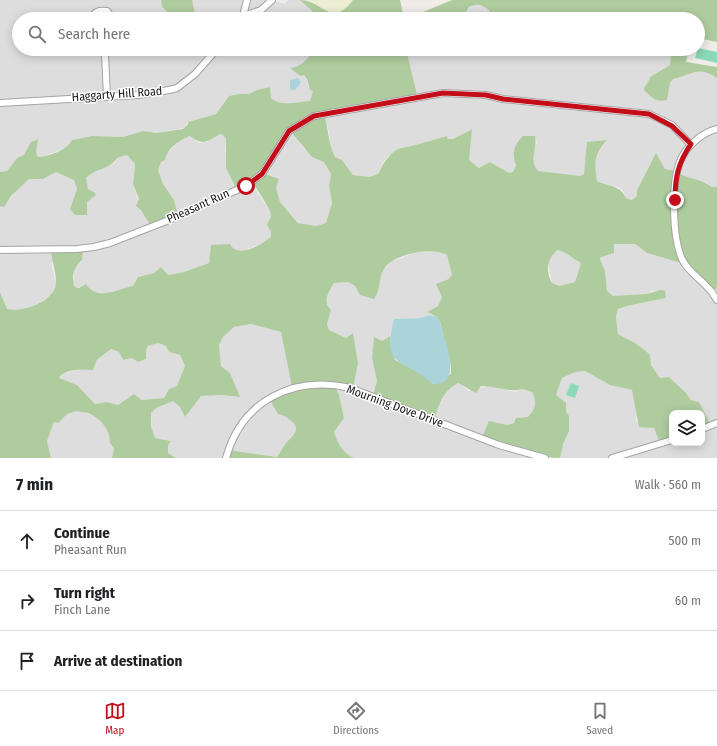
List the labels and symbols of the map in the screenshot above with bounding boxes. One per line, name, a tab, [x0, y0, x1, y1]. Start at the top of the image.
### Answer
street label: Haggarty Hill Road	[71, 84, 163, 104]
route start	[237, 177, 255, 195]
street label: Pheasant Run	[164, 186, 232, 226]
route end	[666, 191, 684, 209]
street label: Mourning Dove Drive	[345, 382, 445, 430]

